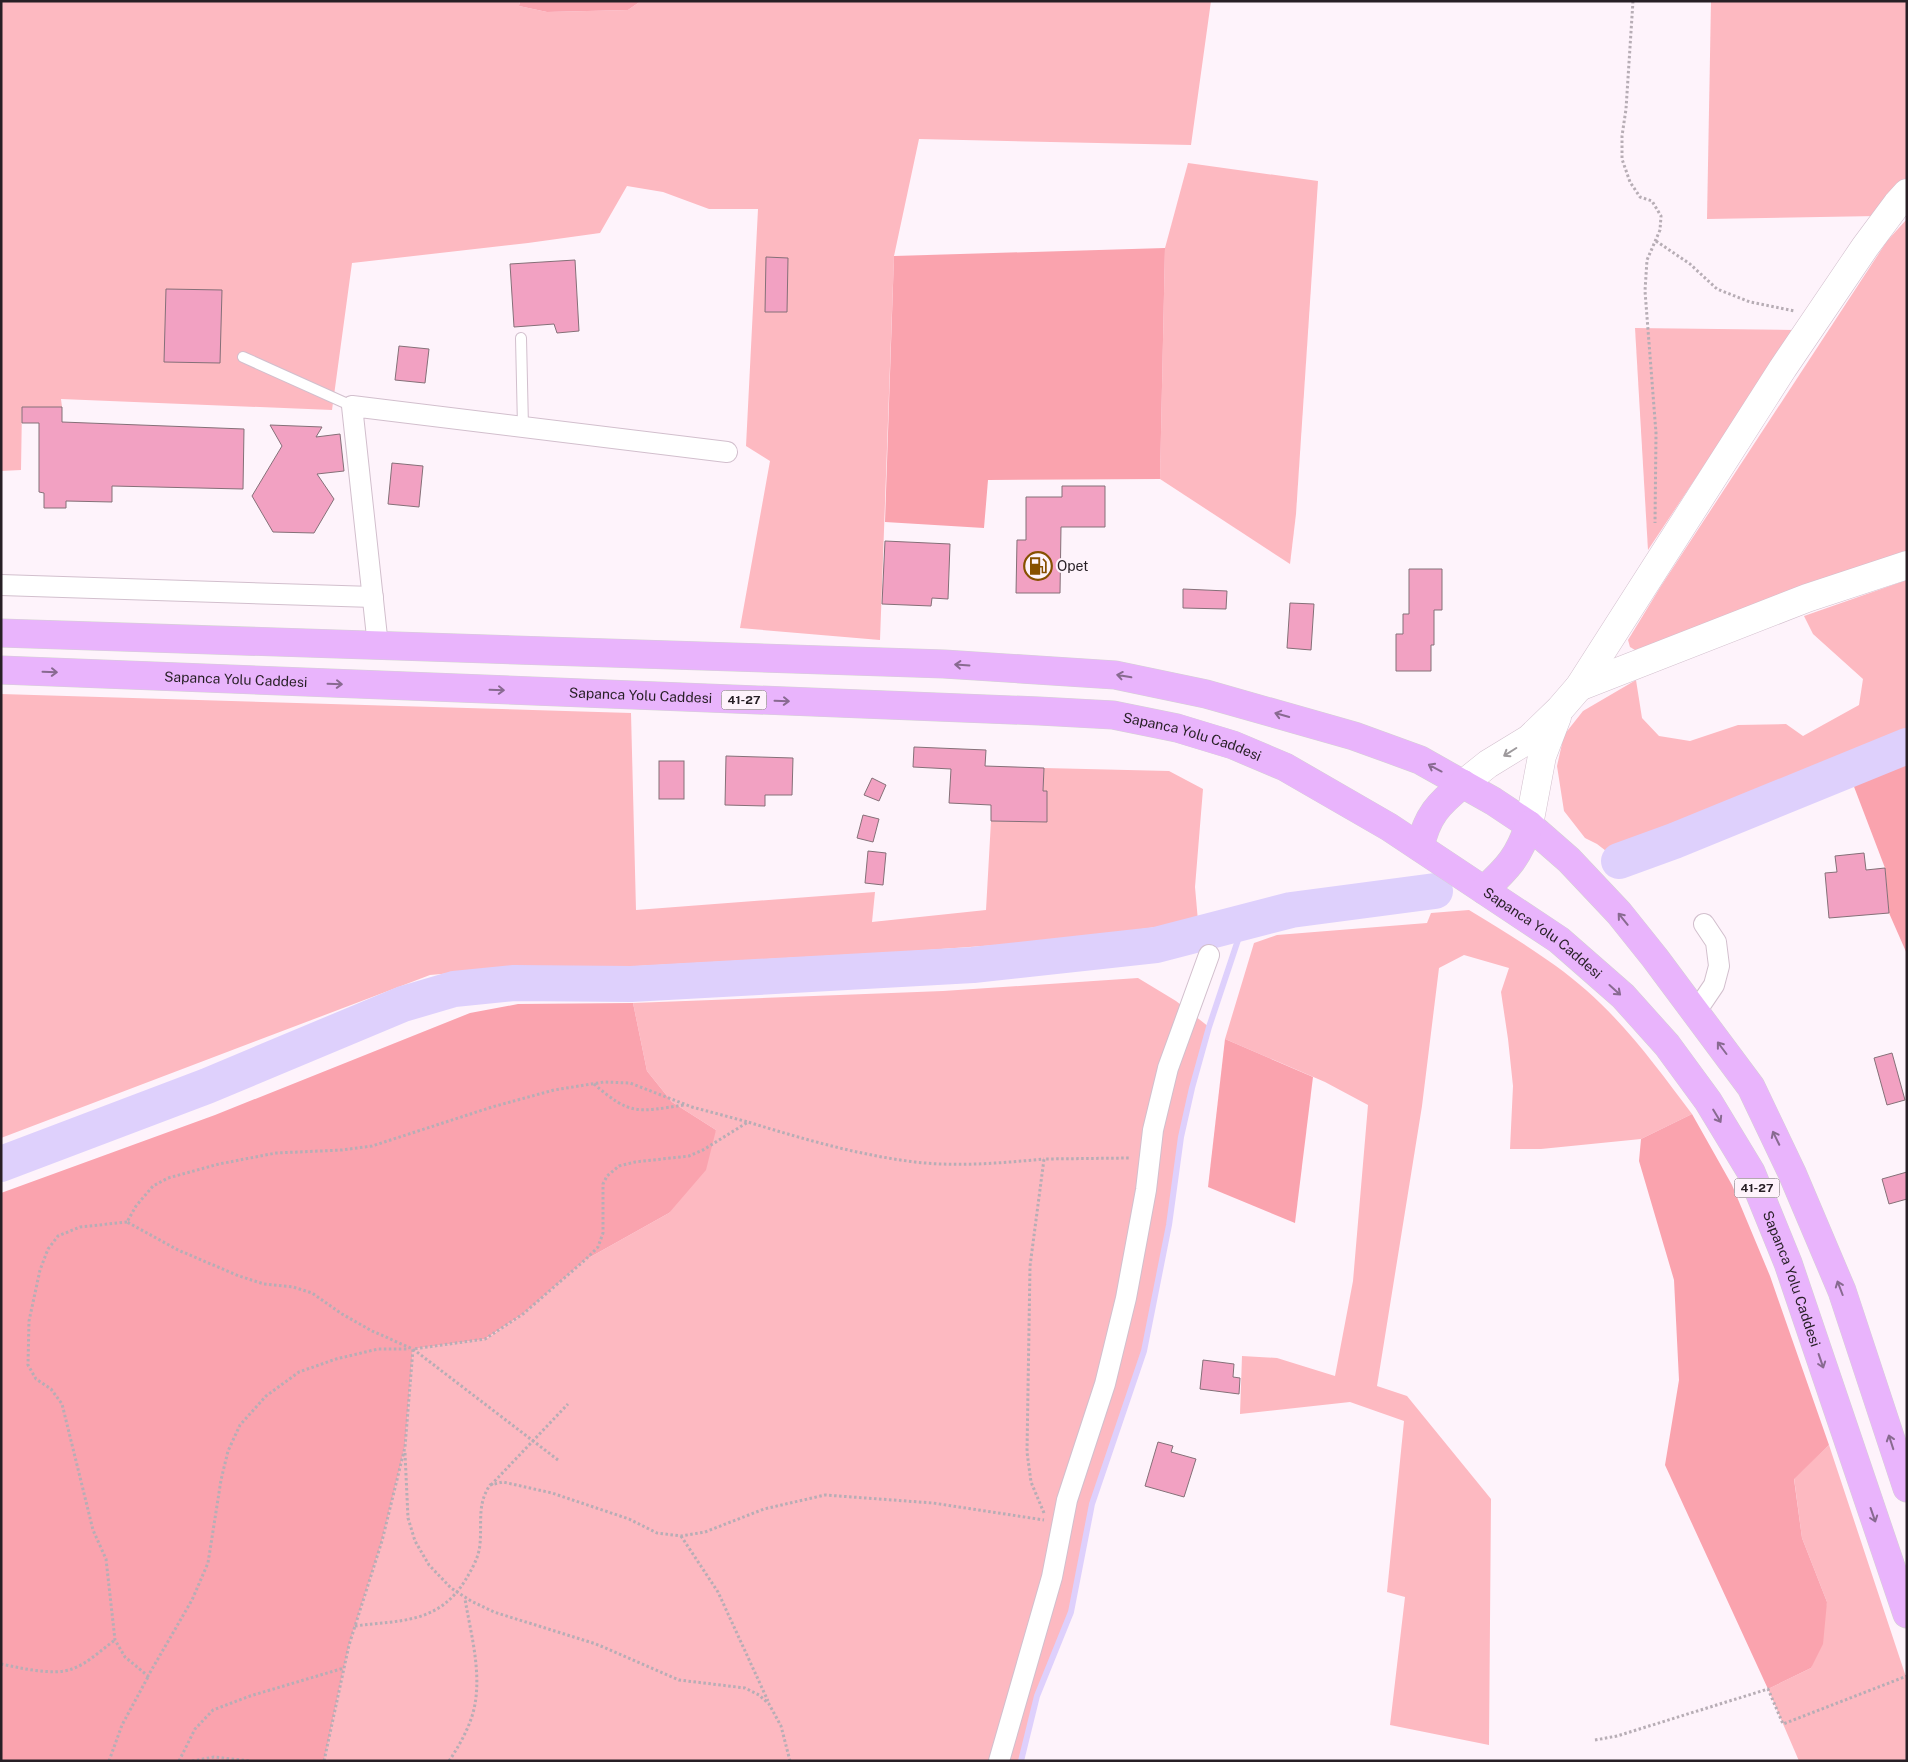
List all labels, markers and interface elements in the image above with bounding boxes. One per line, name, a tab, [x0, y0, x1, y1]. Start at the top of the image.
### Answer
fuel station icon: Opet	[1023, 551, 1053, 581]
place label: Opet	[1057, 558, 1089, 574]
one-way arrow	[954, 661, 970, 670]
one-way arrow	[42, 668, 58, 677]
street label: Sapanca Yolu Caddesi	[164, 668, 308, 690]
one-way arrow	[1117, 671, 1133, 681]
one-way arrow	[326, 679, 342, 688]
street label: Sapanca Yolu Caddesi	[569, 684, 712, 706]
one-way arrow	[488, 685, 505, 695]
road number: 41-27	[722, 690, 766, 710]
one-way arrow	[774, 697, 790, 706]
street label: Sapanca Yolu Caddesi	[1122, 709, 1264, 764]
one-way arrow	[1274, 710, 1290, 720]
one-way arrow	[1503, 747, 1517, 757]
one-way arrow	[1428, 763, 1443, 772]
street label: Sapanca Yolu Caddesi	[1480, 884, 1605, 982]
one-way arrow	[1618, 913, 1629, 926]
one-way arrow	[1609, 984, 1622, 996]
one-way arrow	[1716, 1042, 1727, 1055]
one-way arrow	[1712, 1108, 1722, 1122]
one-way arrow	[1771, 1131, 1780, 1146]
road number: 41-27	[1734, 1178, 1780, 1198]
street label: Sapanca Yolu Caddesi	[1760, 1208, 1824, 1349]
one-way arrow	[1835, 1280, 1844, 1296]
one-way arrow	[1817, 1353, 1827, 1369]
one-way arrow	[1886, 1434, 1896, 1450]
one-way arrow	[1869, 1507, 1879, 1523]

